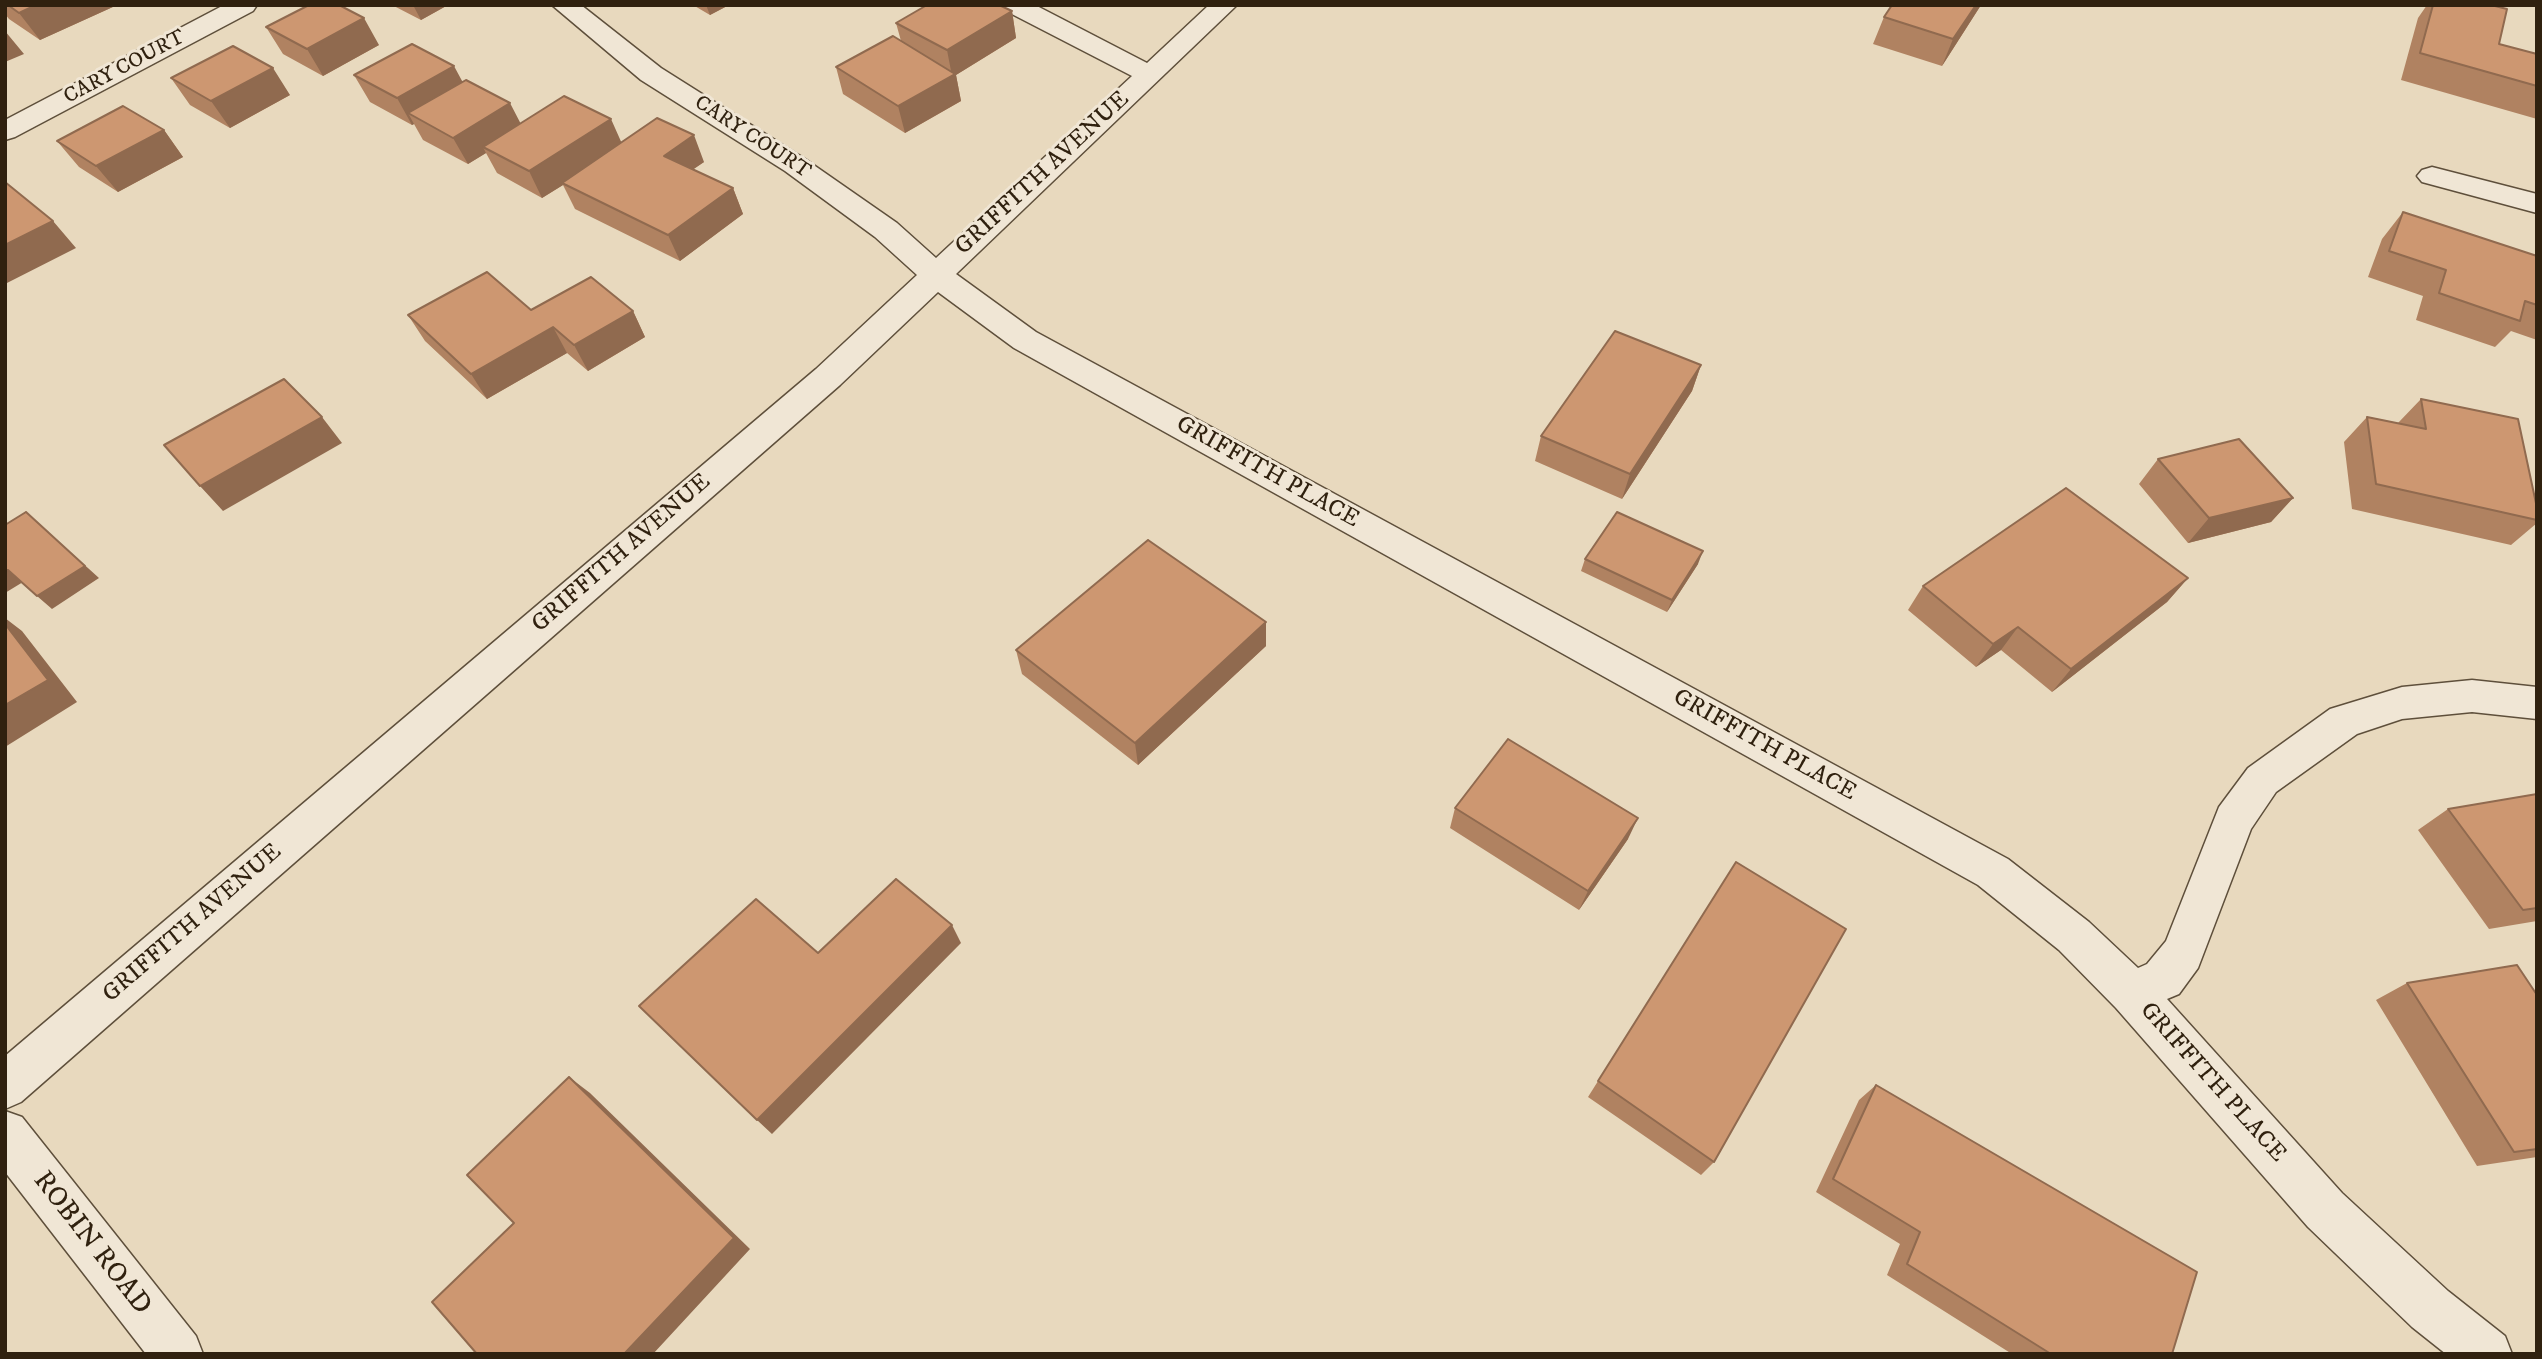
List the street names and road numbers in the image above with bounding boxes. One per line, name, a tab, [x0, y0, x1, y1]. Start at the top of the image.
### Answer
street label: CARY COURT	[60, 25, 190, 111]
street label: GRIFFITH AVENUE	[950, 86, 1136, 262]
street label: CARY COURT	[689, 91, 815, 185]
street label: GRIFFITH PLACE	[1170, 411, 1364, 535]
street label: GRIFFITH AVENUE	[527, 469, 717, 639]
street label: GRIFFITH PLACE	[1667, 684, 1861, 808]
street label: GRIFFITH AVENUE	[98, 839, 288, 1009]
street label: GRIFFITH PLACE	[2133, 997, 2291, 1169]
street label: ROBIN ROAD	[25, 1166, 157, 1322]

